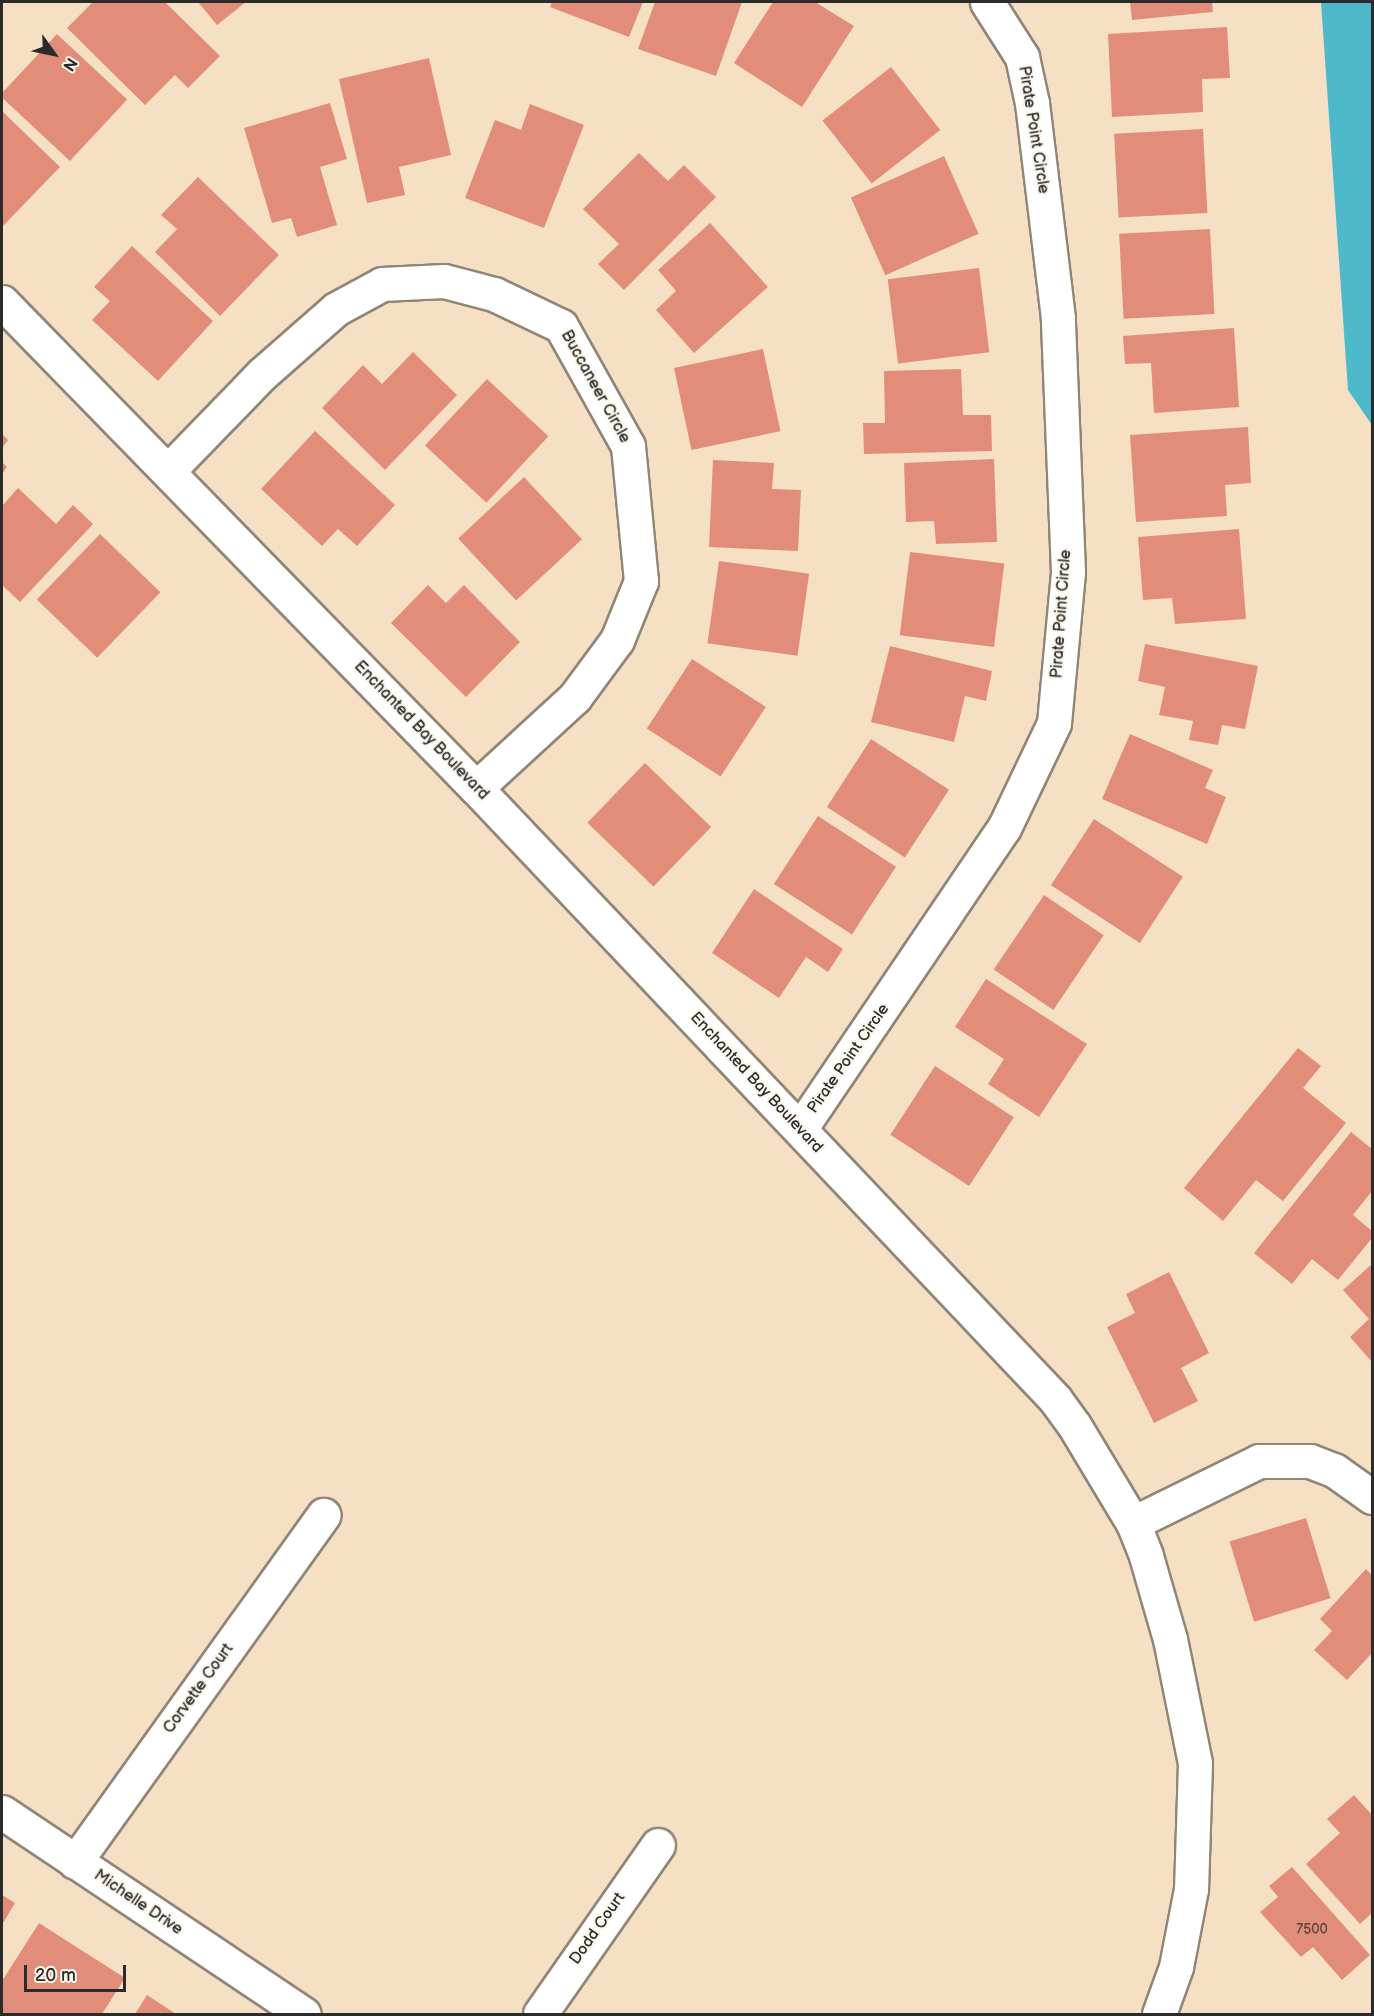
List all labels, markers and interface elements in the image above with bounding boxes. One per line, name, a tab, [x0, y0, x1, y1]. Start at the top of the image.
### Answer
north arrow	[24, 24, 84, 84]
text: N	[58, 54, 81, 74]
street label: Pirate Point Circle	[1013, 65, 1053, 195]
street label: Buccaneer Circle	[556, 327, 634, 447]
street label: Pirate Point Circle	[1048, 549, 1076, 679]
street label: Enchanted Bay Boulevard	[349, 657, 493, 805]
street label: Pirate Point Circle	[804, 1001, 894, 1117]
street label: Enchanted Bay Boulevard	[685, 1008, 827, 1158]
street label: Corvette Court	[160, 1640, 238, 1738]
street label: Michelle Drive	[90, 1866, 186, 1940]
street label: Dodd Court	[566, 1889, 630, 1969]
house number: 7500	[1296, 1922, 1328, 1938]
scale bar	[27, 1953, 129, 1991]
text: 20 m	[35, 1965, 76, 1986]

